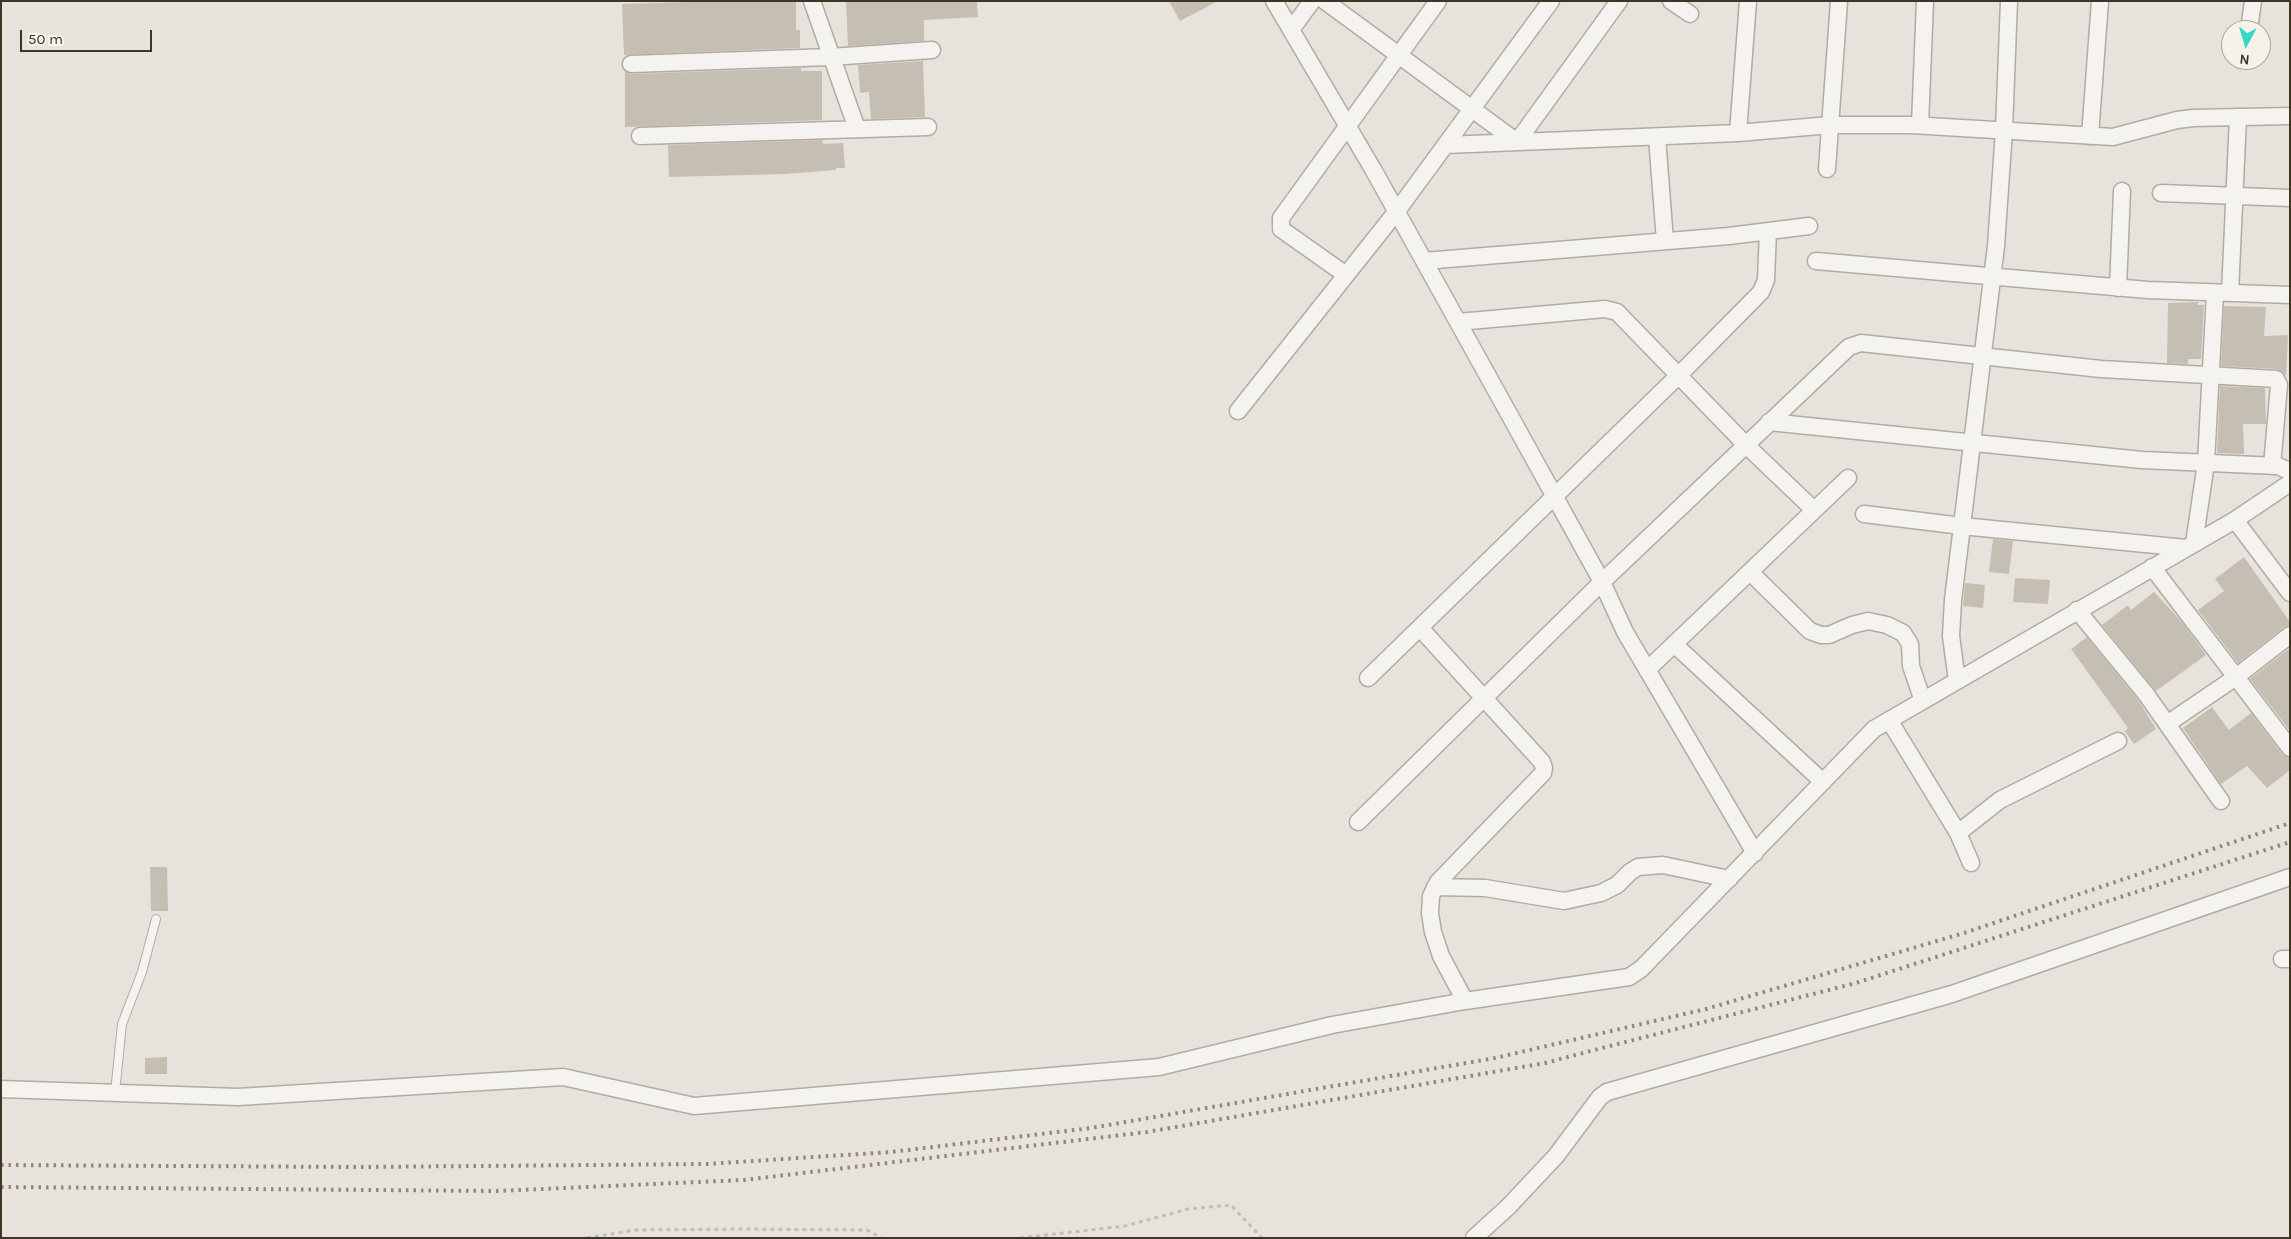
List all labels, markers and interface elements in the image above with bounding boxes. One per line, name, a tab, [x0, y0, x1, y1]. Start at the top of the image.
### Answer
scale bar	[22, 20, 155, 52]
north arrow	[2221, 20, 2271, 70]
text: 50 m	[28, 30, 63, 48]
text: N	[2239, 50, 2250, 68]

